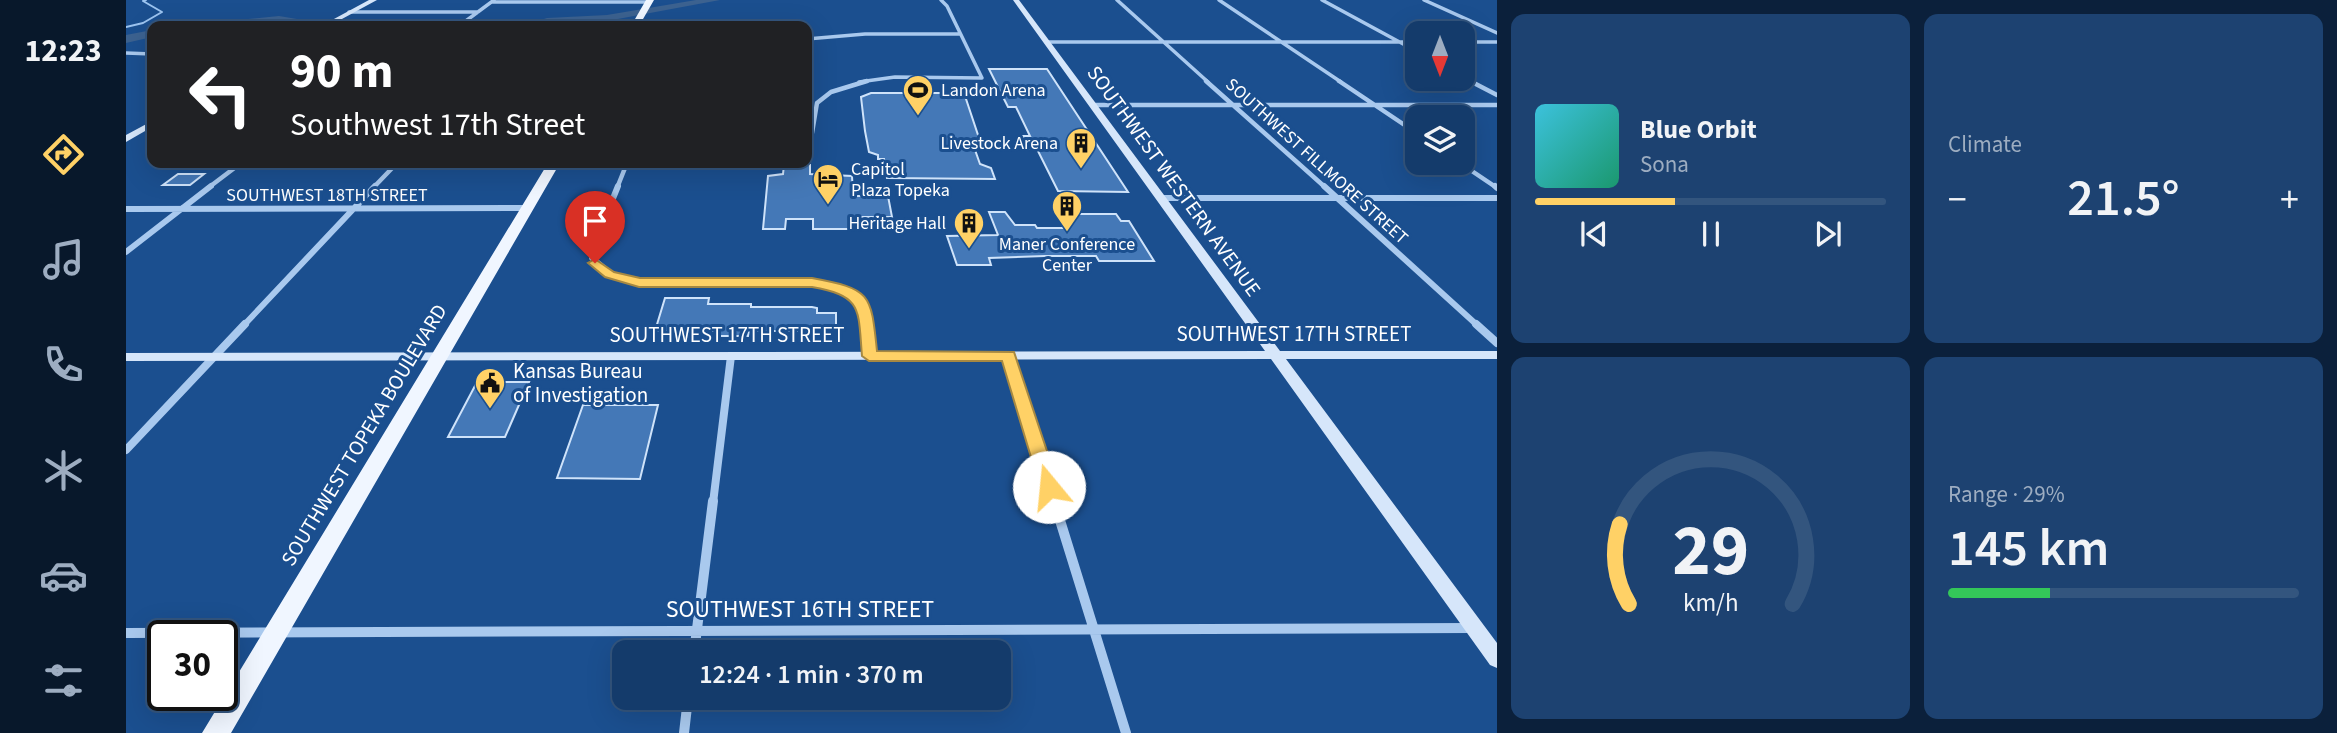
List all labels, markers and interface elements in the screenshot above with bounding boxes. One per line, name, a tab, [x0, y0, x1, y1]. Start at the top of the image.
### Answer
north arrow	[1405, 21, 1475, 91]
map controls	[1405, 21, 1475, 175]
text: 12:23	[24, 28, 102, 74]
text: 90 m	[290, 37, 394, 107]
icon: left	[175, 49, 266, 140]
street label: SOUTHWEST WESTERN AVENUE	[1080, 59, 1268, 303]
street label: SOUTHWEST FILLMORE STREET	[1220, 72, 1414, 250]
sports icon: Landon Arena	[901, 73, 935, 117]
place label: Landon Arena	[941, 78, 1046, 103]
text: Southwest 17th Street	[290, 102, 585, 148]
button: layers	[1405, 105, 1475, 175]
text: Blue Orbit	[1640, 111, 1757, 148]
building icon: Livestock Arena	[1064, 126, 1098, 170]
text: Climate	[1948, 128, 2022, 161]
icon: directions	[39, 130, 88, 179]
place label: Livestock Arena	[940, 131, 1058, 156]
text: Sona	[1640, 148, 1689, 181]
place label: Capitol Plaza Topeka	[851, 157, 950, 203]
hotel icon: Capitol Plaza Topeka	[811, 162, 845, 206]
text: 21.5°	[2067, 162, 2180, 236]
text: −	[1948, 173, 1967, 227]
text: +	[2280, 173, 2299, 227]
street label: SOUTHWEST 18TH STREET	[226, 183, 428, 208]
building icon: Maner Conference Center	[1050, 189, 1084, 233]
pin	[565, 191, 625, 263]
icon: arrive	[576, 202, 614, 240]
building icon: Heritage Hall	[952, 206, 986, 250]
place label: Heritage Hall	[849, 211, 946, 236]
icon: previous	[1575, 215, 1613, 253]
icon: pause	[1692, 215, 1730, 253]
icon: next	[1809, 215, 1847, 253]
place label: Maner Conference Center	[999, 232, 1135, 278]
icon: music	[39, 235, 88, 284]
street label: SOUTHWEST TOPEKA BOULEVARD	[274, 298, 454, 572]
street label: SOUTHWEST 17TH STREET	[1177, 319, 1411, 349]
street label: SOUTHWEST 17TH STREET	[610, 320, 844, 350]
icon: phone	[39, 340, 88, 389]
place label: Kansas Bureau of Investigation	[513, 356, 648, 410]
public building icon: Kansas Bureau of Investigation	[473, 366, 507, 410]
icon: climate	[39, 446, 88, 495]
position arrow	[1012, 450, 1086, 524]
text: Range · 29%	[1948, 478, 2065, 511]
text: 29	[1672, 499, 1749, 603]
text: 145 km	[1948, 512, 2109, 586]
icon: car	[39, 551, 88, 600]
text: km/h	[1683, 585, 1738, 621]
street label: SOUTHWEST 16TH STREET	[666, 592, 934, 627]
speed limit sign: 30	[147, 620, 238, 711]
icon: filters	[39, 656, 88, 705]
text: 12:24 · 1 min · 370 m	[699, 656, 924, 693]

